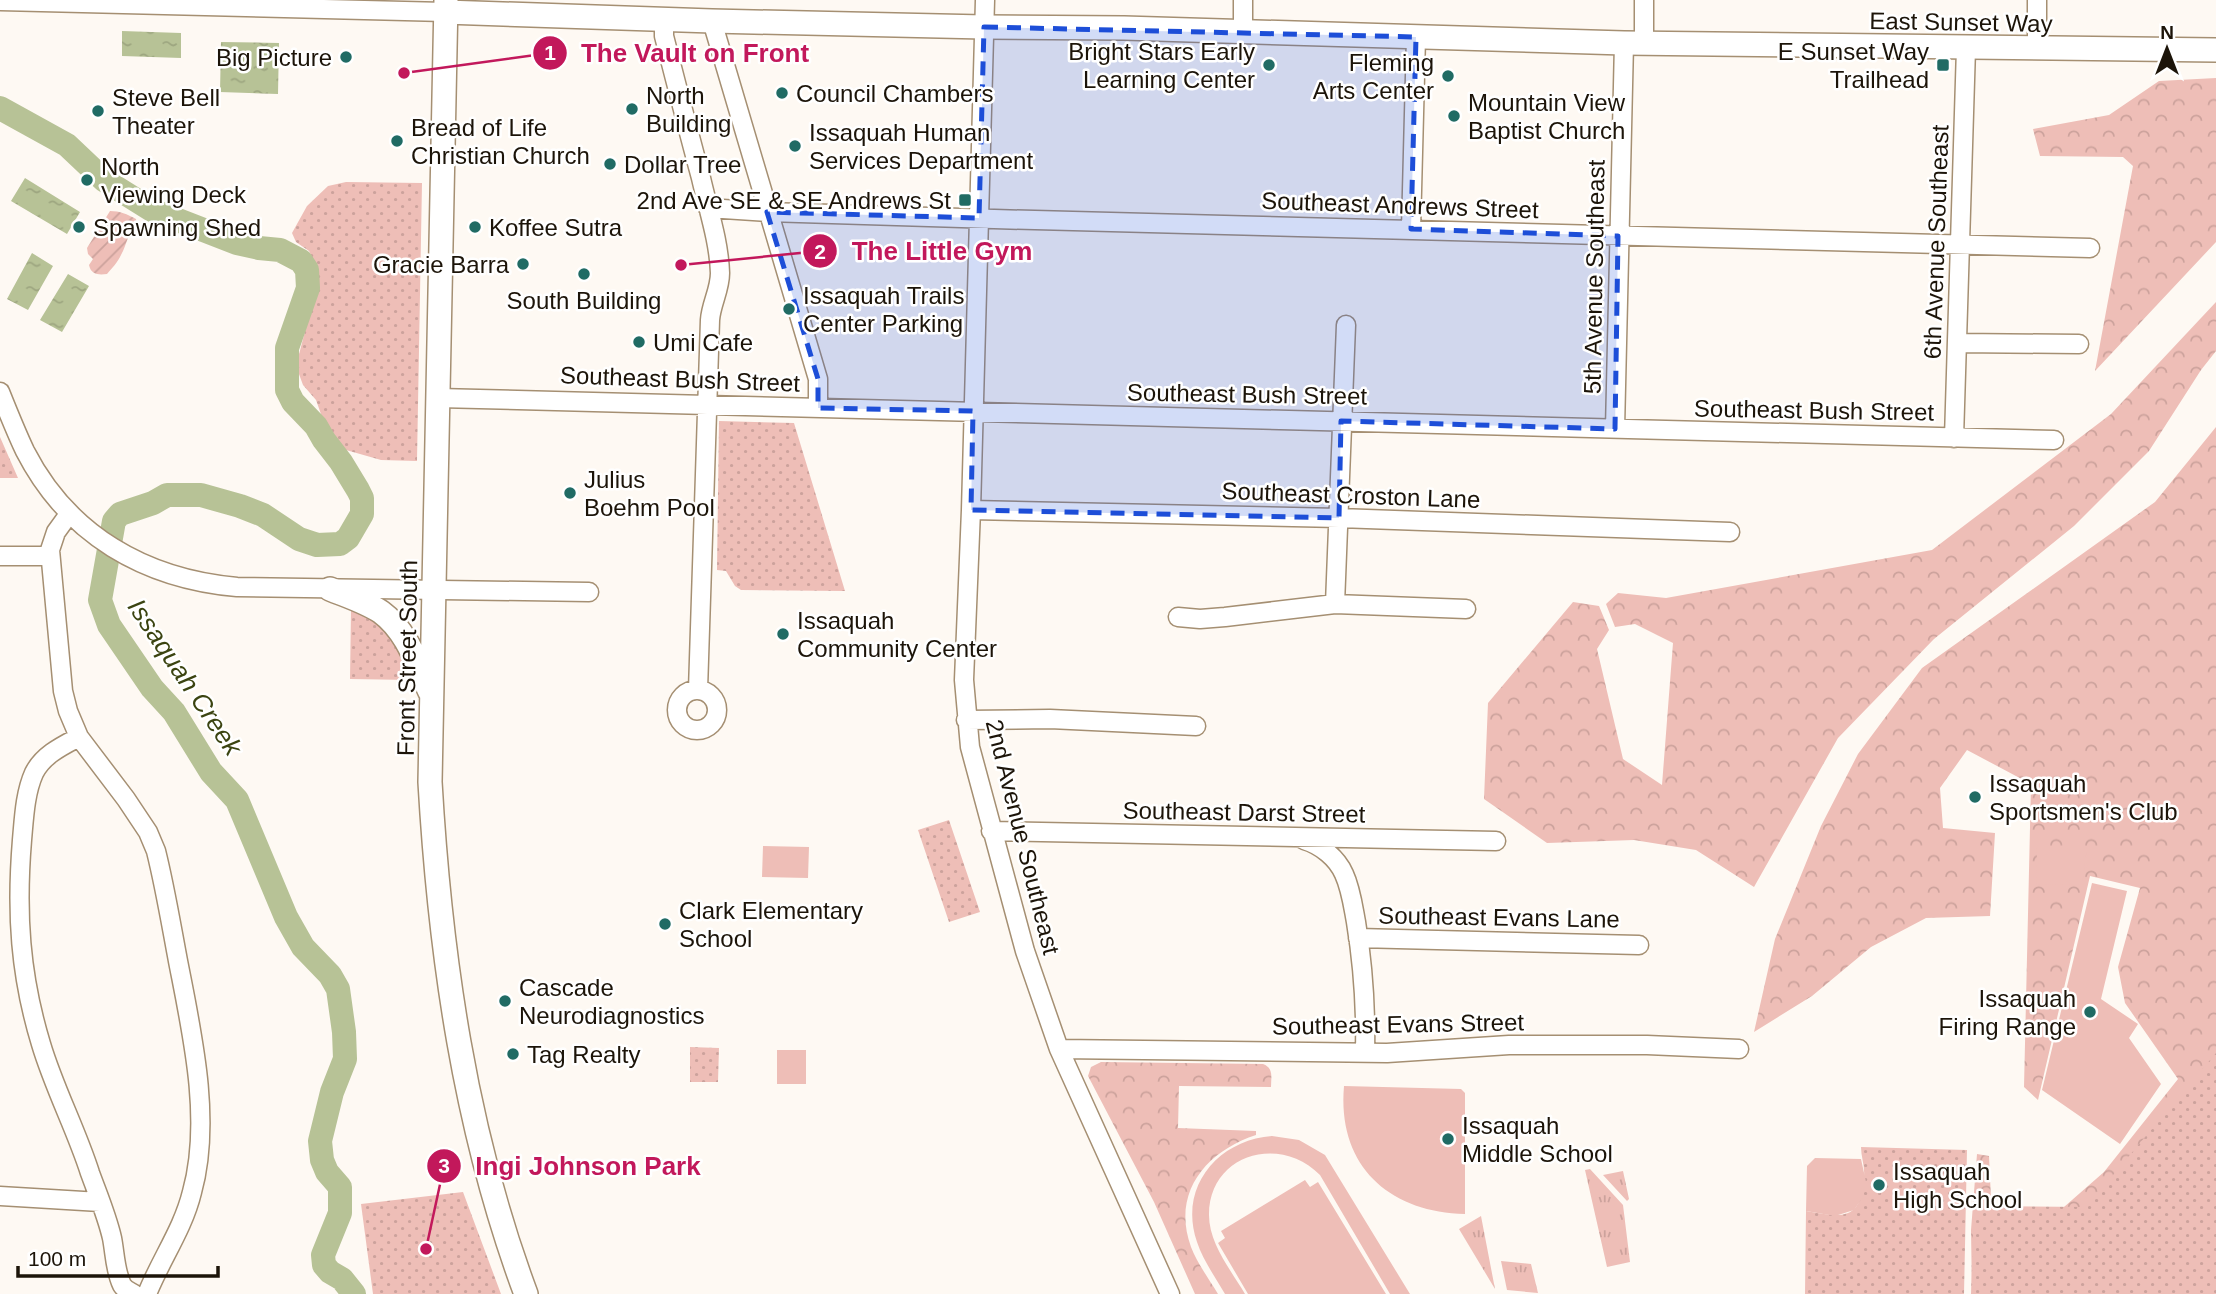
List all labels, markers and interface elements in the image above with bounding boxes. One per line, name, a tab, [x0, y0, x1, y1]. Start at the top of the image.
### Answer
street label: East Sunset Way	[1869, 7, 2053, 37]
north arrow	[2132, 14, 2202, 84]
text: N	[2160, 22, 2174, 43]
callout: The Vault on Front	[532, 29, 824, 76]
text: The Vault on Front	[581, 38, 809, 68]
place label: Bright Stars Early Learning Center	[1068, 38, 1255, 93]
place label: E Sunset Way Trailhead	[1778, 38, 1929, 93]
text: 1	[544, 41, 556, 64]
place label: Big Picture	[216, 44, 332, 71]
marker: Big Picture	[338, 49, 354, 65]
place label: Fleming Arts Center	[1313, 49, 1434, 104]
marker: Bright Stars Early Learning Center	[1261, 57, 1277, 73]
marker: E Sunset Way Trailhead	[1935, 57, 1951, 73]
marker: Fleming Arts Center	[1440, 68, 1456, 84]
place label: Council Chambers	[796, 80, 993, 107]
place label: North Building	[646, 82, 731, 137]
place label: Steve Bell Theater	[112, 84, 220, 139]
marker: Council Chambers	[774, 85, 790, 101]
place label: Mountain View Baptist Church	[1468, 89, 1626, 144]
marker: North Building	[624, 101, 640, 117]
marker: Steve Bell Theater	[90, 103, 106, 119]
marker: Mountain View Baptist Church	[1446, 108, 1462, 124]
place label: Bread of Life Christian Church	[411, 114, 590, 169]
place label: Issaquah Human Services Department	[809, 119, 1033, 174]
street label: 6th Avenue Southeast	[1918, 124, 1954, 360]
marker: Bread of Life Christian Church	[389, 133, 405, 149]
marker: Issaquah Human Services Department	[787, 138, 803, 154]
place label: Dollar Tree	[624, 151, 741, 178]
place label: North Viewing Deck	[101, 153, 247, 208]
marker: Dollar Tree	[602, 156, 618, 172]
street label: 5th Avenue Southeast	[1578, 159, 1610, 394]
marker: North Viewing Deck	[79, 172, 95, 188]
place label: 2nd Ave SE & SE Andrews St	[637, 187, 951, 214]
street label: Southeast Andrews Street	[1261, 187, 1539, 223]
marker: 2nd Ave SE & SE Andrews St	[957, 192, 973, 208]
place label: Spawning Shed	[93, 214, 261, 241]
place label: Koffee Sutra	[489, 214, 623, 241]
marker: Spawning Shed	[71, 219, 87, 235]
marker: Koffee Sutra	[467, 219, 483, 235]
callout: The Little Gym	[803, 228, 1046, 275]
text: The Little Gym	[852, 236, 1032, 266]
text: 2	[814, 240, 826, 263]
place label: Gracie Barra	[373, 251, 510, 278]
marker: Gracie Barra	[515, 256, 531, 272]
marker: South Building	[576, 266, 592, 282]
place label: Issaquah Trails Center Parking	[803, 282, 964, 337]
place label: South Building	[507, 287, 661, 314]
marker: Issaquah Trails Center Parking	[781, 301, 797, 317]
place label: Umi Cafe	[653, 329, 753, 356]
marker: Umi Cafe	[631, 334, 647, 350]
street label: Southeast Bush Street	[560, 361, 801, 397]
street label: Southeast Bush Street	[1127, 378, 1368, 410]
street label: Southeast Bush Street	[1694, 394, 1935, 426]
place label: Julius Boehm Pool	[584, 466, 715, 521]
street label: Southeast Croston Lane	[1221, 477, 1481, 513]
marker: Julius Boehm Pool	[562, 485, 578, 501]
street label: Front Street South	[392, 560, 422, 756]
water label: Issaquah Creek	[122, 593, 249, 763]
place label: Issaquah Community Center	[797, 607, 997, 662]
marker: Issaquah Community Center	[775, 626, 791, 642]
street label: 2nd Avenue Southeast	[981, 717, 1065, 958]
place label: Issaquah Sportsmen's Club	[1989, 770, 2178, 825]
marker: Issaquah Sportsmen's Club	[1967, 789, 1983, 805]
street label: Southeast Darst Street	[1122, 796, 1366, 828]
place label: Clark Elementary School	[679, 897, 863, 952]
street label: Southeast Evans Lane	[1378, 901, 1620, 933]
marker: Clark Elementary School	[657, 916, 673, 932]
place label: Cascade Neurodiagnostics	[519, 974, 704, 1029]
place label: Issaquah Firing Range	[1939, 985, 2076, 1040]
marker: Cascade Neurodiagnostics	[497, 993, 513, 1009]
marker: Issaquah Firing Range	[2082, 1004, 2098, 1020]
street label: Southeast Evans Street	[1272, 1008, 1525, 1040]
place label: Tag Realty	[527, 1041, 640, 1068]
marker: Tag Realty	[505, 1046, 521, 1062]
place label: Issaquah Middle School	[1462, 1112, 1613, 1167]
marker: Issaquah Middle School	[1440, 1131, 1456, 1147]
callout: Ingi Johnson Park	[427, 1142, 715, 1189]
text: Ingi Johnson Park	[475, 1151, 701, 1181]
text: 3	[438, 1154, 450, 1177]
place label: Issaquah High School	[1893, 1158, 2022, 1213]
marker: Issaquah High School	[1871, 1177, 1887, 1193]
scale bar	[18, 1234, 217, 1278]
text: 100 m	[28, 1247, 86, 1270]

